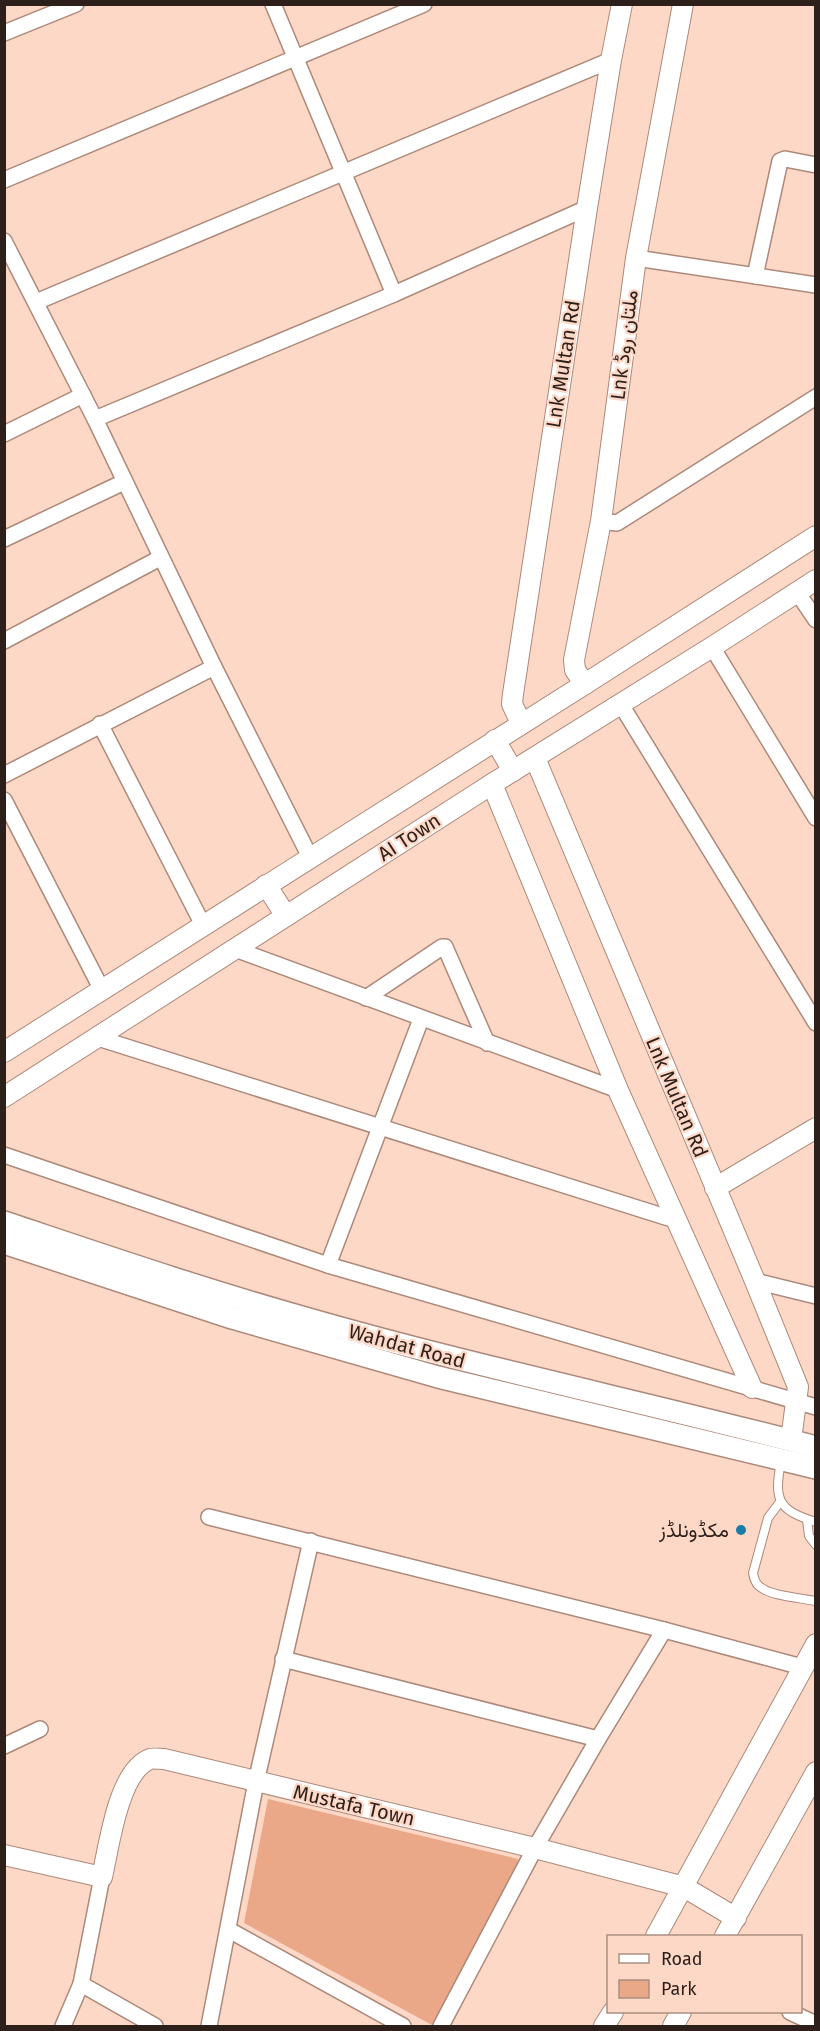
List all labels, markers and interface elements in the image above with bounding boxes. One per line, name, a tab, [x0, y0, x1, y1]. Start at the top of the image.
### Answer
street label: Lnk ملتان روڈ	[605, 289, 644, 402]
street label: Lnk Multan Rd	[541, 299, 585, 429]
street label: AI Town	[373, 808, 445, 866]
street label: Lnk Multan Rd	[641, 1033, 713, 1161]
street label: Wahdat Road	[346, 1319, 468, 1373]
place label: مکڈونلڈز	[658, 1518, 729, 1543]
marker: مکڈونلڈز	[734, 1523, 748, 1537]
street label: Mustafa Town	[291, 1779, 417, 1831]
legend	[607, 1935, 802, 2013]
text: Road	[661, 1948, 703, 1970]
text: Park	[661, 1978, 697, 2000]

